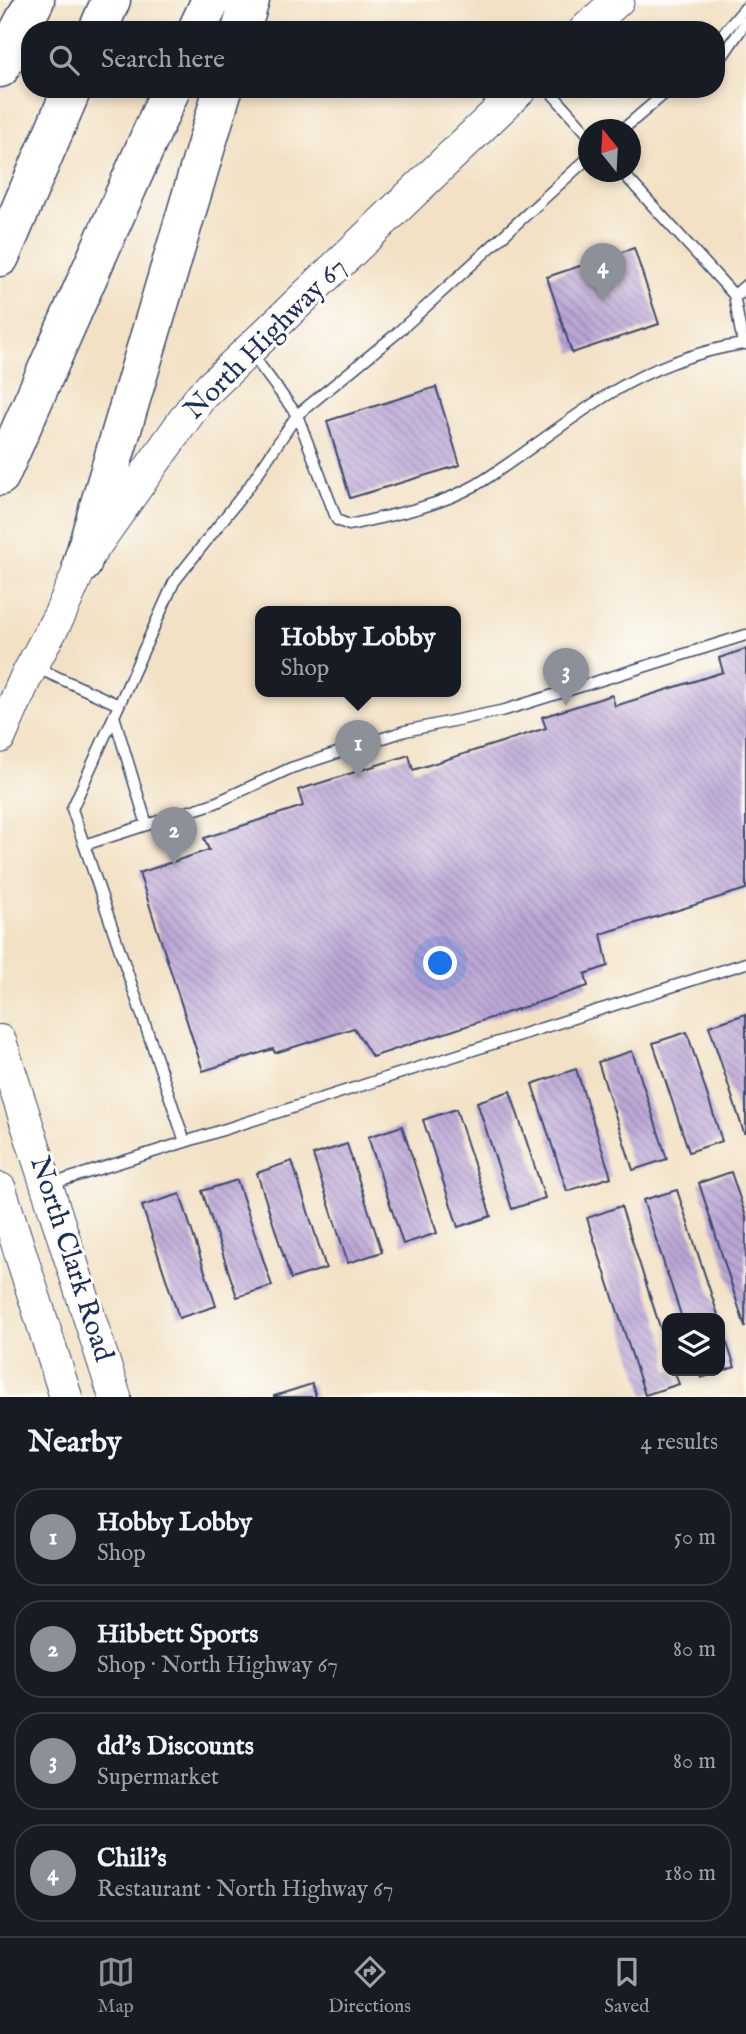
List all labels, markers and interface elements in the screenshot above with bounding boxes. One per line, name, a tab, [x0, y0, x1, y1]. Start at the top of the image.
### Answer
search box	[21, 21, 725, 98]
icon: search	[45, 41, 83, 79]
text: Search here	[101, 43, 225, 76]
north arrow	[578, 119, 641, 182]
pin: 4	[580, 243, 626, 301]
street label: North Highway 67	[177, 250, 355, 428]
popup	[255, 606, 461, 697]
text: Hobby Lobby	[280, 621, 436, 654]
pin: 3	[543, 648, 589, 706]
text: Shop	[280, 654, 329, 683]
pin: 1	[335, 720, 381, 778]
pin: 2	[151, 807, 197, 865]
your location	[423, 946, 457, 980]
street label: North Clark Road	[21, 1152, 121, 1366]
map controls	[662, 1313, 725, 1376]
button: layers	[662, 1313, 725, 1376]
text: Nearby	[28, 1424, 121, 1462]
text: 4 results	[640, 1428, 718, 1457]
text: Hobby Lobby	[97, 1506, 252, 1539]
text: 1	[49, 1523, 57, 1552]
text: 50 m	[674, 1523, 716, 1552]
text: Shop	[97, 1539, 146, 1568]
text: Hibbett Sports	[97, 1618, 258, 1651]
text: 2	[48, 1635, 58, 1664]
text: 80 m	[673, 1635, 716, 1664]
text: Shop · North Highway 67	[97, 1651, 338, 1680]
text: dd's Discounts	[97, 1730, 254, 1763]
text: 3	[49, 1747, 57, 1776]
text: 80 m	[673, 1747, 716, 1776]
text: Supermarket	[97, 1763, 219, 1792]
text: Chili's	[97, 1842, 167, 1875]
text: 4	[47, 1859, 59, 1888]
text: 180 m	[664, 1859, 716, 1888]
text: Restaurant · North Highway 67	[97, 1875, 393, 1904]
tab: Map	[97, 1953, 135, 2019]
tab: Directions	[328, 1953, 411, 2019]
tab: Saved	[604, 1953, 649, 2019]

